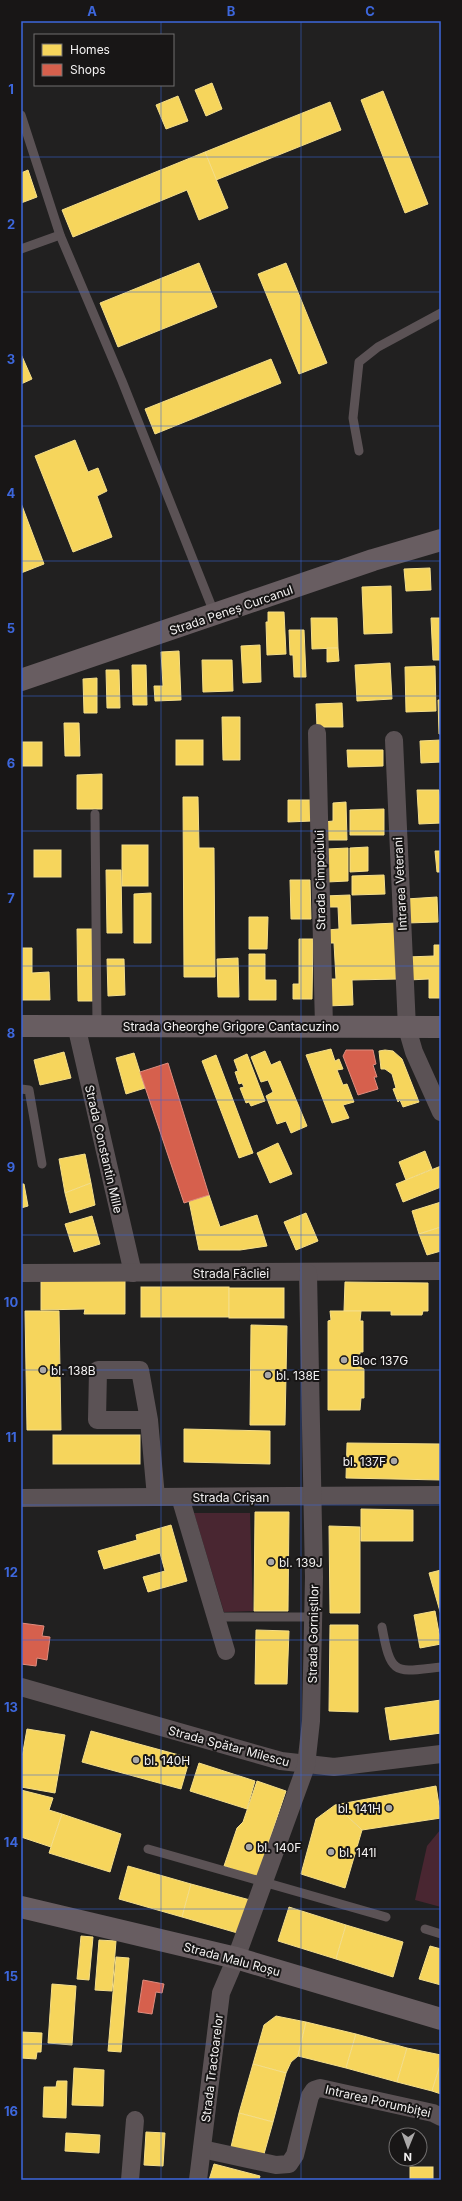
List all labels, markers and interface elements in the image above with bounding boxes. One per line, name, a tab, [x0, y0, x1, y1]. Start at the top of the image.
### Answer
text: A	[87, 3, 97, 19]
text: B	[227, 3, 236, 19]
text: C	[365, 3, 375, 19]
legend	[34, 34, 174, 86]
text: Homes	[70, 42, 110, 57]
text: Shops	[70, 62, 106, 77]
text: 1	[8, 81, 14, 97]
text: 2	[7, 216, 15, 232]
text: 3	[7, 351, 15, 367]
text: 4	[7, 485, 16, 501]
street label: Strada Peneș Curcanul	[167, 582, 295, 638]
text: 5	[7, 620, 15, 636]
text: 6	[7, 755, 15, 771]
street label: Strada Cimpoiului	[312, 830, 328, 930]
street label: Intrarea Veterani	[390, 837, 410, 931]
text: 7	[7, 890, 15, 906]
street label: Strada Gheorghe Grigore Cantacuzino	[123, 1019, 339, 1034]
text: 8	[7, 1025, 15, 1041]
street label: Strada Constantin Mille	[82, 1083, 126, 1215]
text: 9	[7, 1159, 15, 1175]
street label: Strada Făcliei	[193, 1266, 269, 1281]
text: 10	[4, 1294, 18, 1310]
place label: Bloc 137G	[352, 1353, 408, 1368]
marker: Bloc 137G	[339, 1355, 349, 1365]
place label: bl. 138B	[51, 1363, 96, 1378]
marker: bl. 138B	[38, 1365, 48, 1375]
place label: bl. 138E	[276, 1368, 320, 1383]
marker: bl. 138E	[263, 1370, 273, 1380]
text: 11	[5, 1429, 17, 1445]
place label: bl. 137F	[343, 1454, 386, 1469]
marker: bl. 137F	[389, 1456, 399, 1466]
street label: Strada Crișan	[193, 1490, 269, 1505]
place label: bl. 139J	[279, 1555, 323, 1570]
marker: bl. 139J	[266, 1557, 276, 1567]
text: 12	[4, 1564, 18, 1580]
street label: Strada Gorniștilor	[305, 1584, 321, 1684]
text: 13	[4, 1699, 18, 1715]
street label: Strada Spătar Milescu	[167, 1723, 291, 1769]
place label: bl. 140H	[144, 1753, 190, 1768]
marker: bl. 140H	[131, 1755, 141, 1765]
place label: bl. 141H	[338, 1801, 381, 1816]
marker: bl. 141H	[384, 1803, 394, 1813]
text: 14	[4, 1834, 18, 1850]
place label: bl. 140F	[257, 1840, 301, 1855]
marker: bl. 140F	[244, 1842, 254, 1852]
place label: bl. 141I	[339, 1845, 377, 1860]
marker: bl. 141I	[326, 1847, 336, 1857]
street label: Strada Malu Roșu	[182, 1939, 282, 1979]
text: 15	[4, 1968, 18, 1984]
street label: Strada Tractoarelor	[198, 2012, 226, 2123]
street label: Intrarea Porumbiței	[324, 2082, 432, 2120]
text: 16	[4, 2103, 18, 2119]
north arrow	[388, 2127, 428, 2167]
text: N	[404, 2150, 412, 2164]

